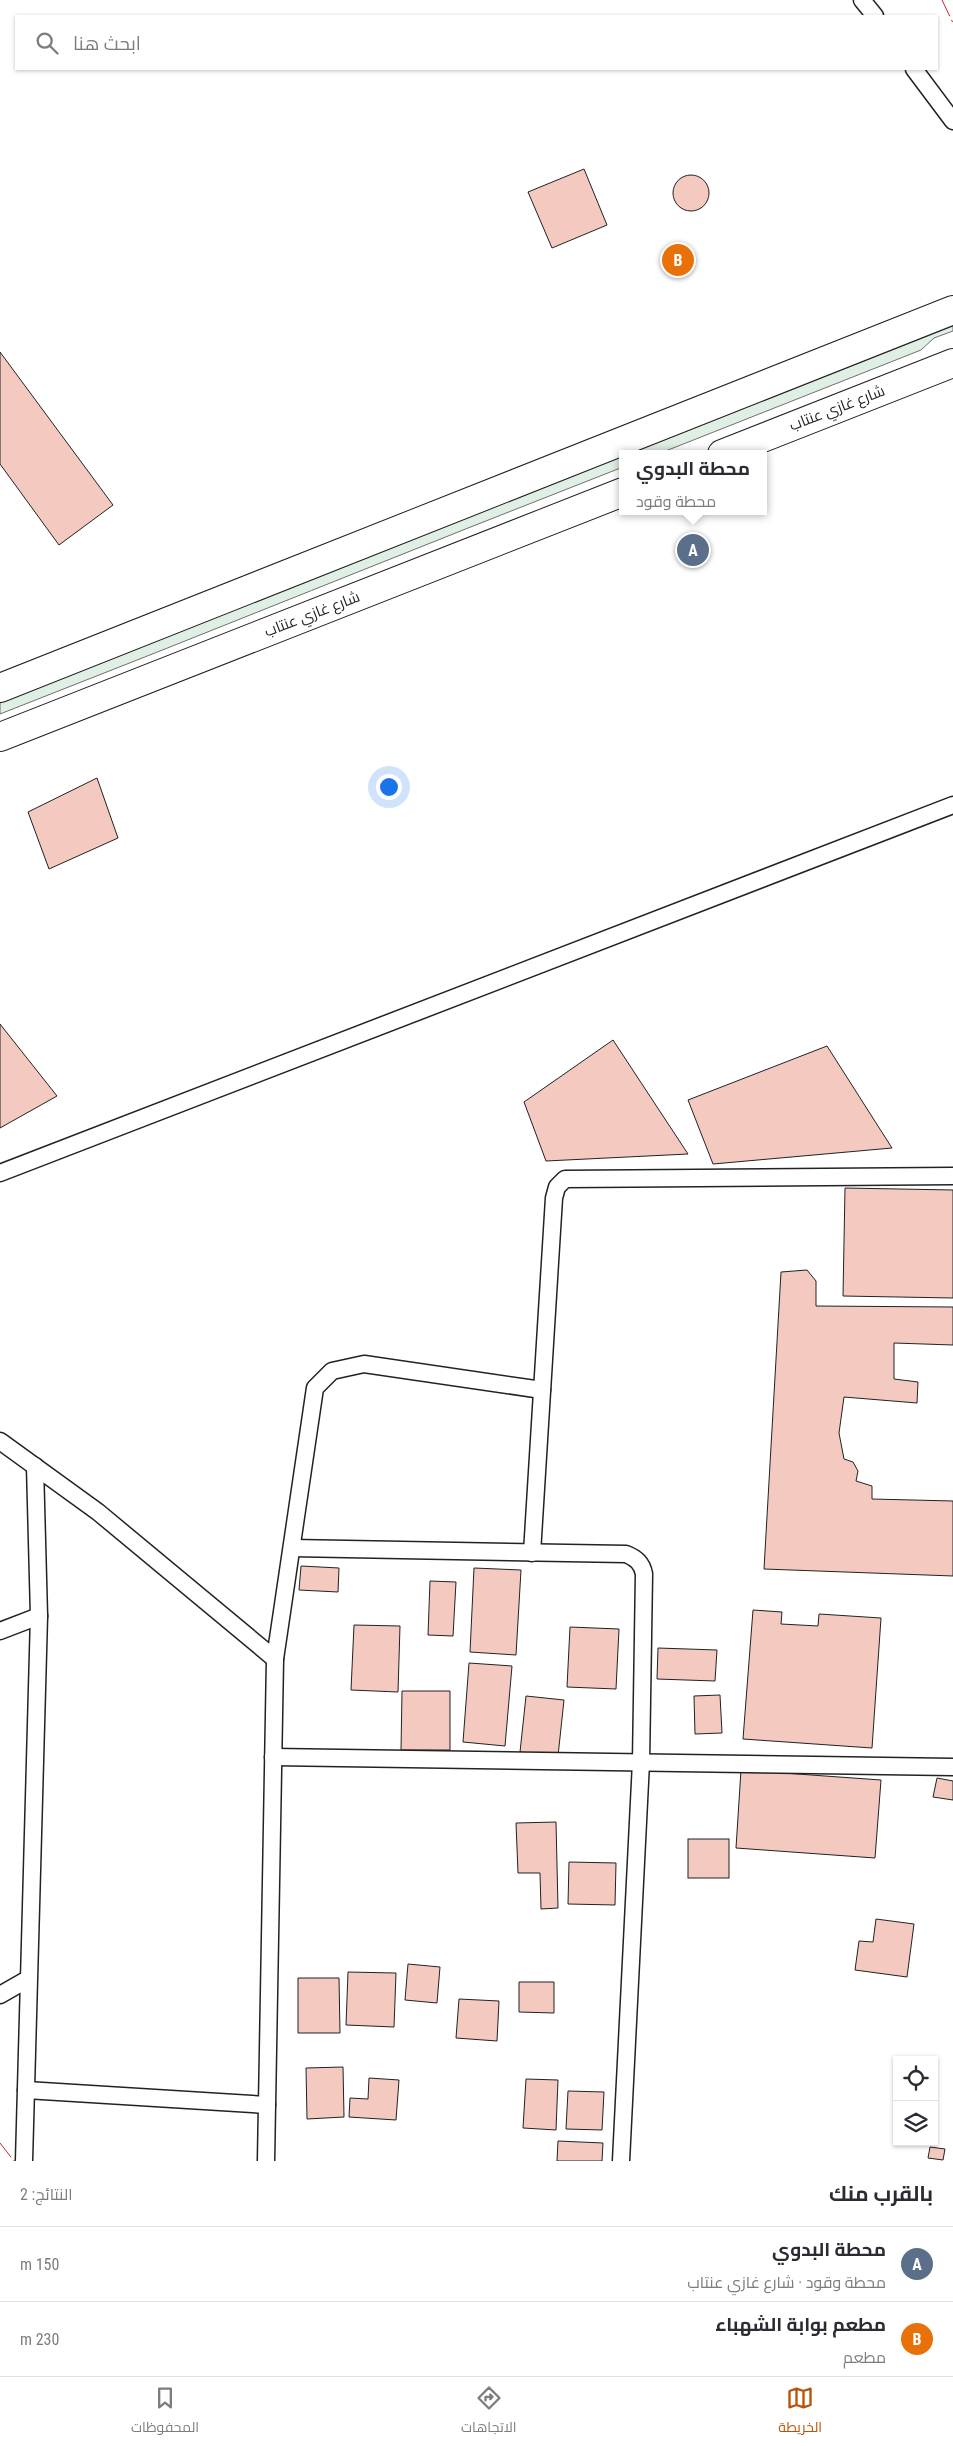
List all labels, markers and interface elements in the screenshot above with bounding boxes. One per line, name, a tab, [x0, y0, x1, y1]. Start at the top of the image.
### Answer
search box	[15, 15, 938, 70]
icon: search	[33, 29, 61, 57]
text: ابحث هنا	[73, 32, 141, 55]
pin: B	[662, 241, 694, 279]
street label: شارع غازي عنتاب	[787, 382, 888, 437]
popup	[619, 450, 767, 515]
text: محطة البدوي	[636, 457, 750, 480]
text: محطة وقود	[636, 492, 716, 511]
pin: A	[677, 531, 709, 569]
street label: شارع غازي عنتاب	[262, 588, 363, 643]
your location	[376, 774, 402, 800]
map controls	[893, 2056, 938, 2146]
button: locate	[893, 2056, 938, 2101]
button: layers	[893, 2101, 938, 2146]
text: بالقرب منك	[829, 2182, 933, 2206]
text: النتائج: 2	[20, 2185, 72, 2204]
text: محطة البدوي	[772, 2238, 886, 2261]
text: 150 m	[20, 2255, 59, 2274]
text: A	[912, 2255, 922, 2274]
text: محطة وقود · شارع غازي عنتاب	[687, 2273, 886, 2292]
text: مطعم بوابة الشهباء	[715, 2313, 886, 2336]
text: 230 m	[20, 2330, 59, 2349]
text: B	[913, 2330, 922, 2349]
text: مطعم	[843, 2348, 886, 2367]
tab: المحفوظات	[131, 2384, 199, 2440]
tab: الاتجاهات	[461, 2384, 516, 2440]
tab: الخريطة	[778, 2384, 822, 2440]

